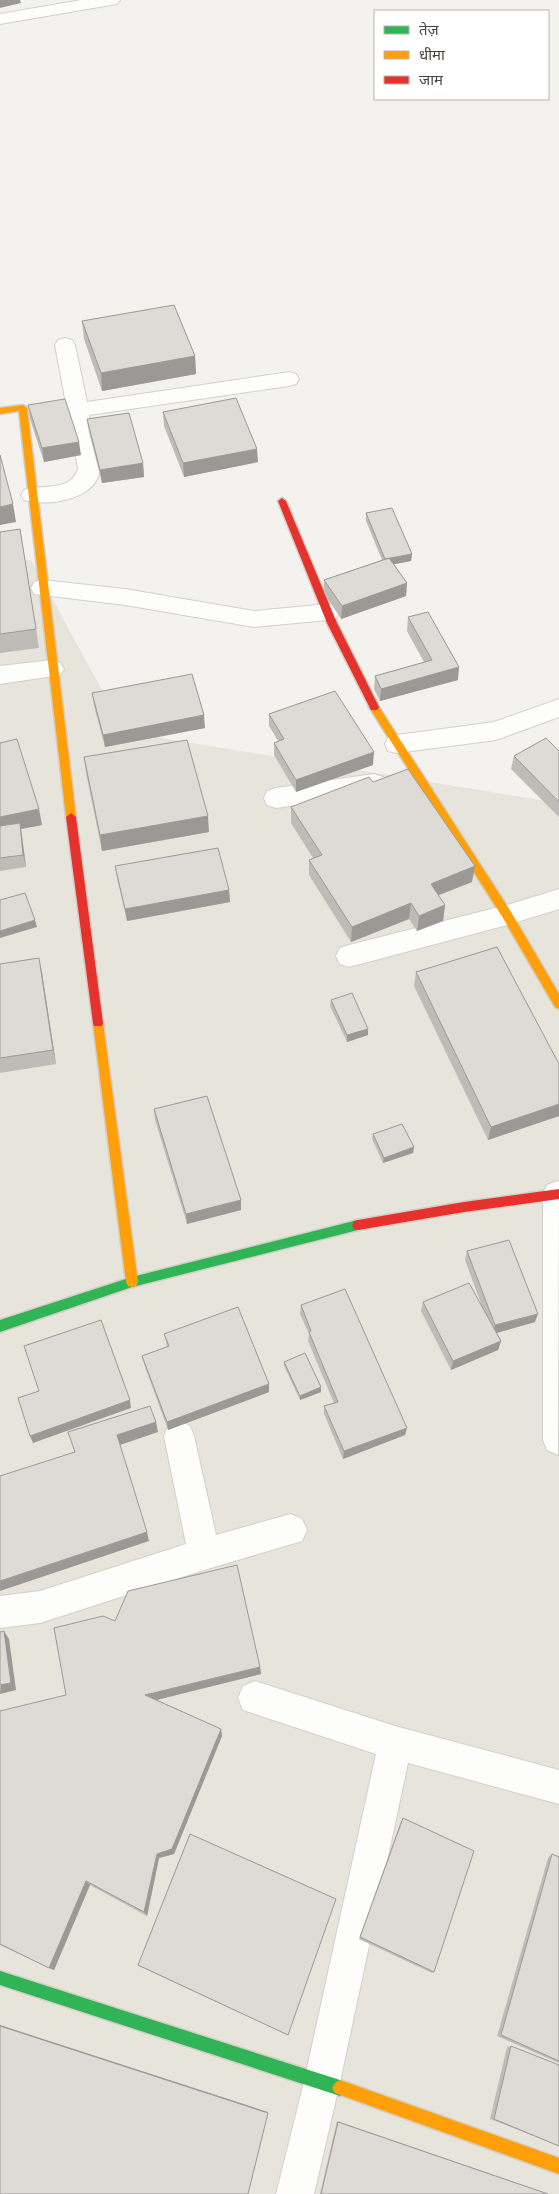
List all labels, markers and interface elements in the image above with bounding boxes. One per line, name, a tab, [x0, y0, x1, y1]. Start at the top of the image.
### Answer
legend	[374, 10, 549, 100]
text: तेज़	[419, 20, 440, 38]
text: धीमा	[419, 45, 446, 63]
text: जाम	[419, 70, 444, 88]

